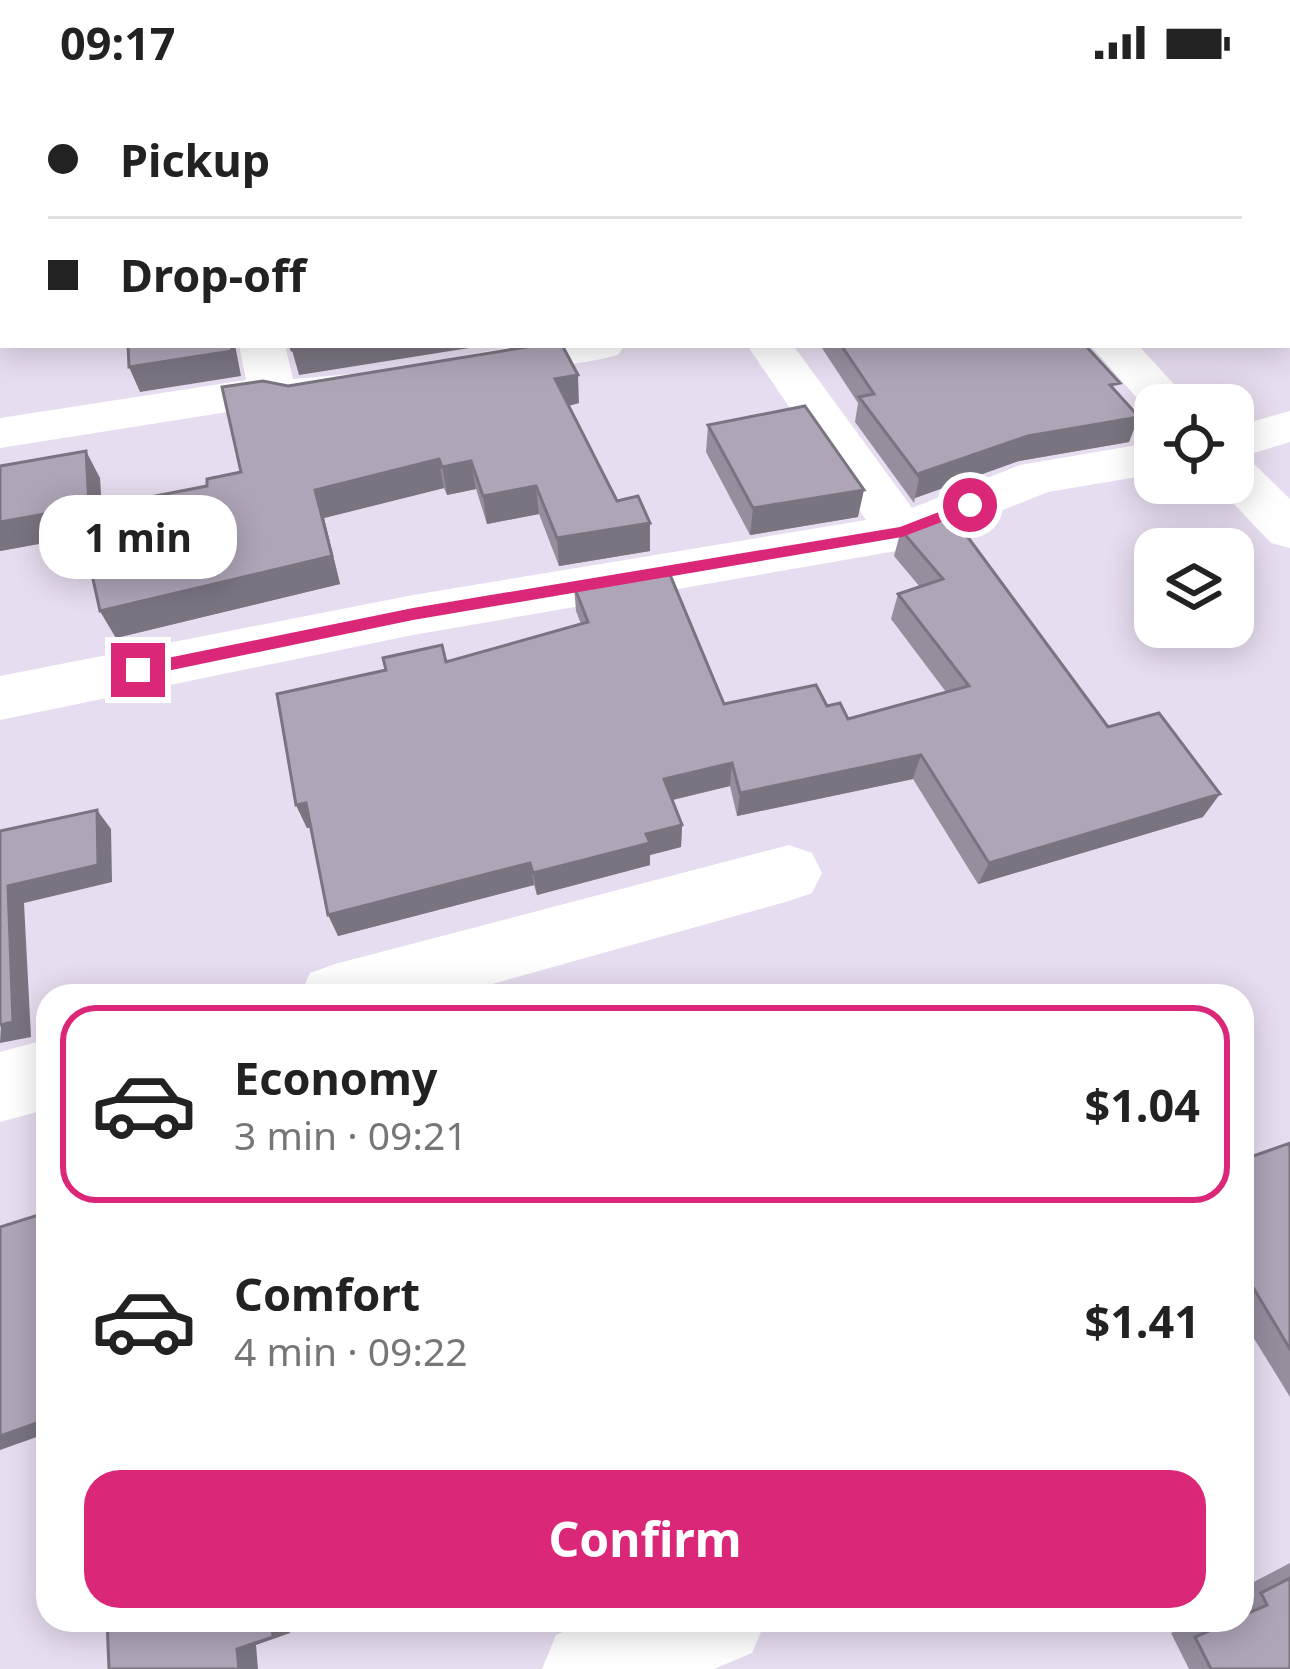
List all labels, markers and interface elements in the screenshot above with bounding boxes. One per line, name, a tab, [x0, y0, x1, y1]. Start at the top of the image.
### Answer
text: 09:17	[60, 12, 176, 73]
text: Pickup	[120, 129, 270, 190]
text: Drop-off	[120, 244, 306, 305]
map controls	[1134, 384, 1254, 648]
button: locate	[1134, 384, 1254, 504]
route start	[943, 478, 997, 532]
callout: 1 min	[39, 496, 237, 580]
text: 1 min	[84, 510, 192, 563]
button: layers	[1134, 528, 1254, 648]
route end	[111, 643, 165, 697]
text: Economy	[234, 1047, 438, 1108]
icon: car	[90, 1050, 198, 1158]
text: $1.04	[1084, 1074, 1200, 1135]
text: 3 min · 09:21	[234, 1108, 468, 1161]
text: Comfort	[234, 1263, 420, 1324]
icon: car	[90, 1266, 198, 1374]
text: $1.41	[1084, 1290, 1200, 1351]
text: 4 min · 09:22	[234, 1324, 468, 1377]
button: Confirm	[84, 1470, 1206, 1608]

